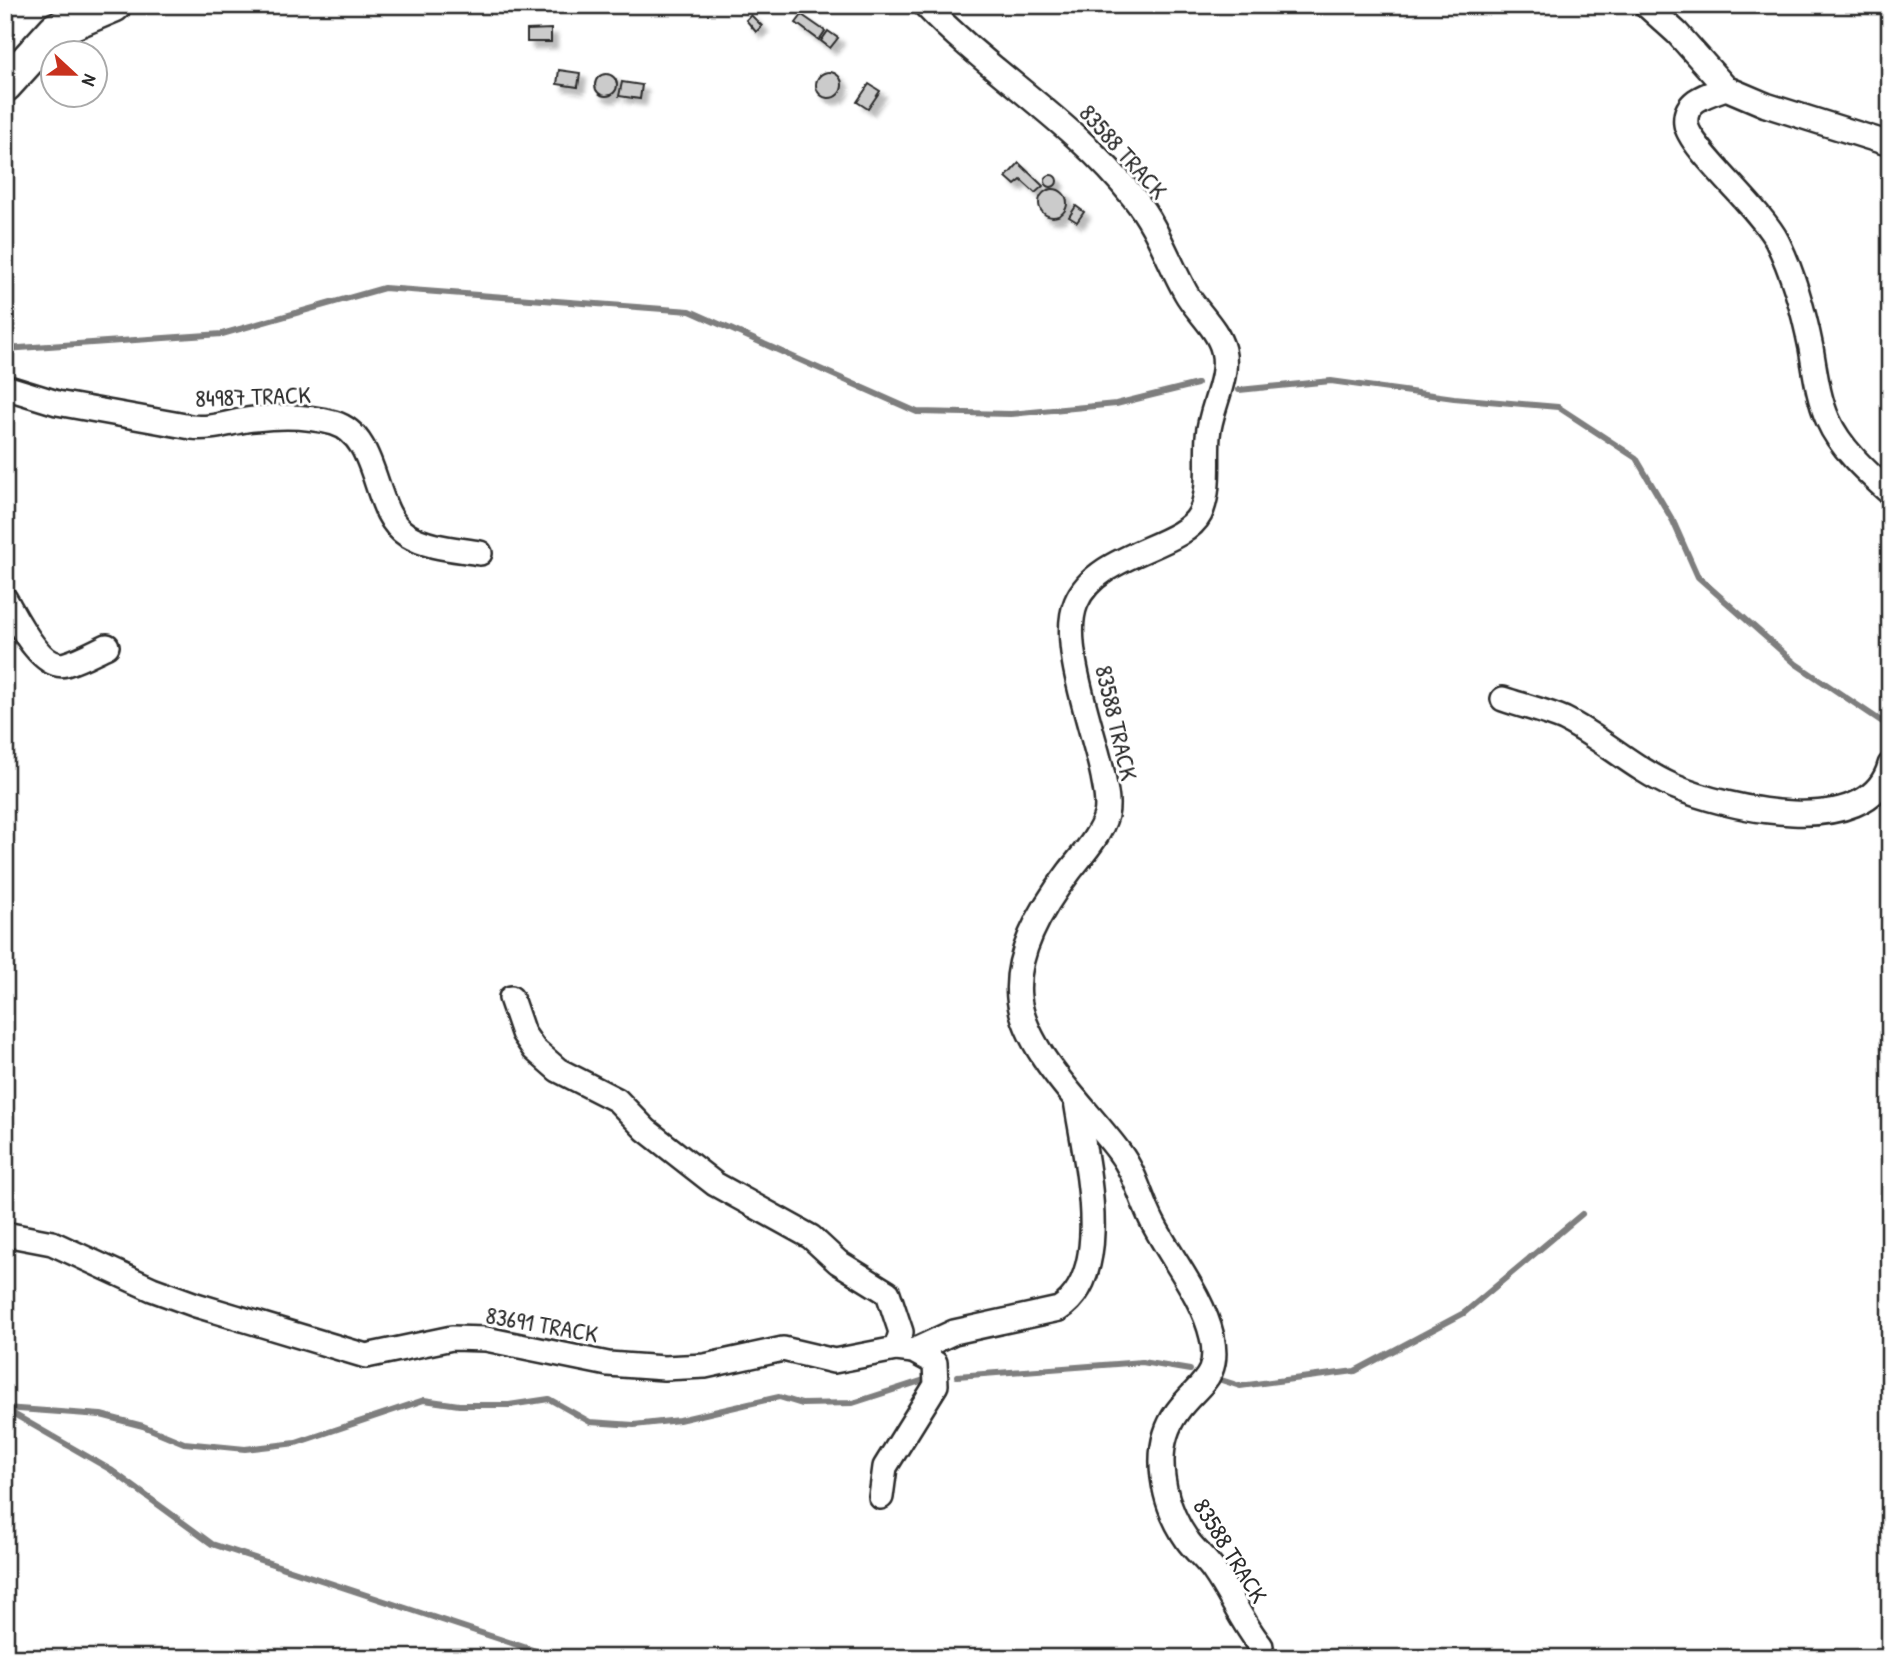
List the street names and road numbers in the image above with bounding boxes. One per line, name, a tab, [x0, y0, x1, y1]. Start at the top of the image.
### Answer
street label: 83588 TRACK	[1073, 97, 1175, 206]
street label: 84987 TRACK	[195, 378, 312, 414]
street label: 83588 TRACK	[1088, 662, 1146, 784]
street label: 83691 TRACK	[484, 1298, 601, 1350]
street label: 83588 TRACK	[1186, 1492, 1276, 1609]

